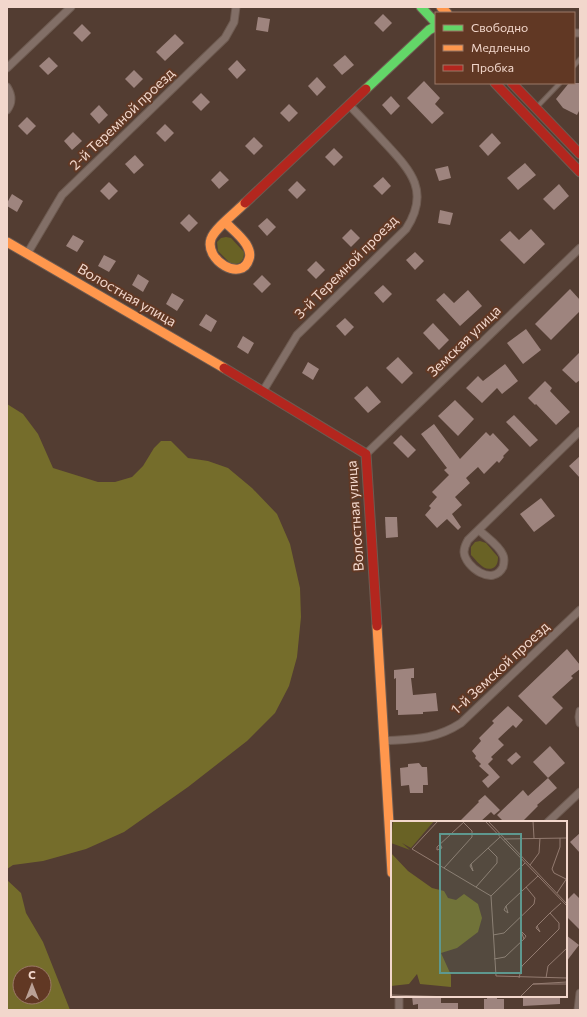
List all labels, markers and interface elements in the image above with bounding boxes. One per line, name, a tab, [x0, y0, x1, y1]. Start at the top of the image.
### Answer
legend	[435, 12, 575, 84]
text: Свободно	[471, 20, 528, 34]
text: Медленно	[471, 40, 530, 54]
text: Пробка	[471, 60, 514, 74]
street label: 2-й Теремной проезд	[66, 64, 178, 173]
street label: 3-й Теремной проезд	[290, 211, 401, 322]
street label: Волостная улица	[75, 259, 179, 330]
street label: Земская улица	[423, 301, 504, 380]
street label: Волостная улица	[342, 460, 367, 572]
street label: 1-й Земской проезд	[447, 618, 552, 718]
inset map	[391, 821, 567, 997]
north arrow	[12, 965, 52, 1005]
text: С	[28, 968, 36, 981]

